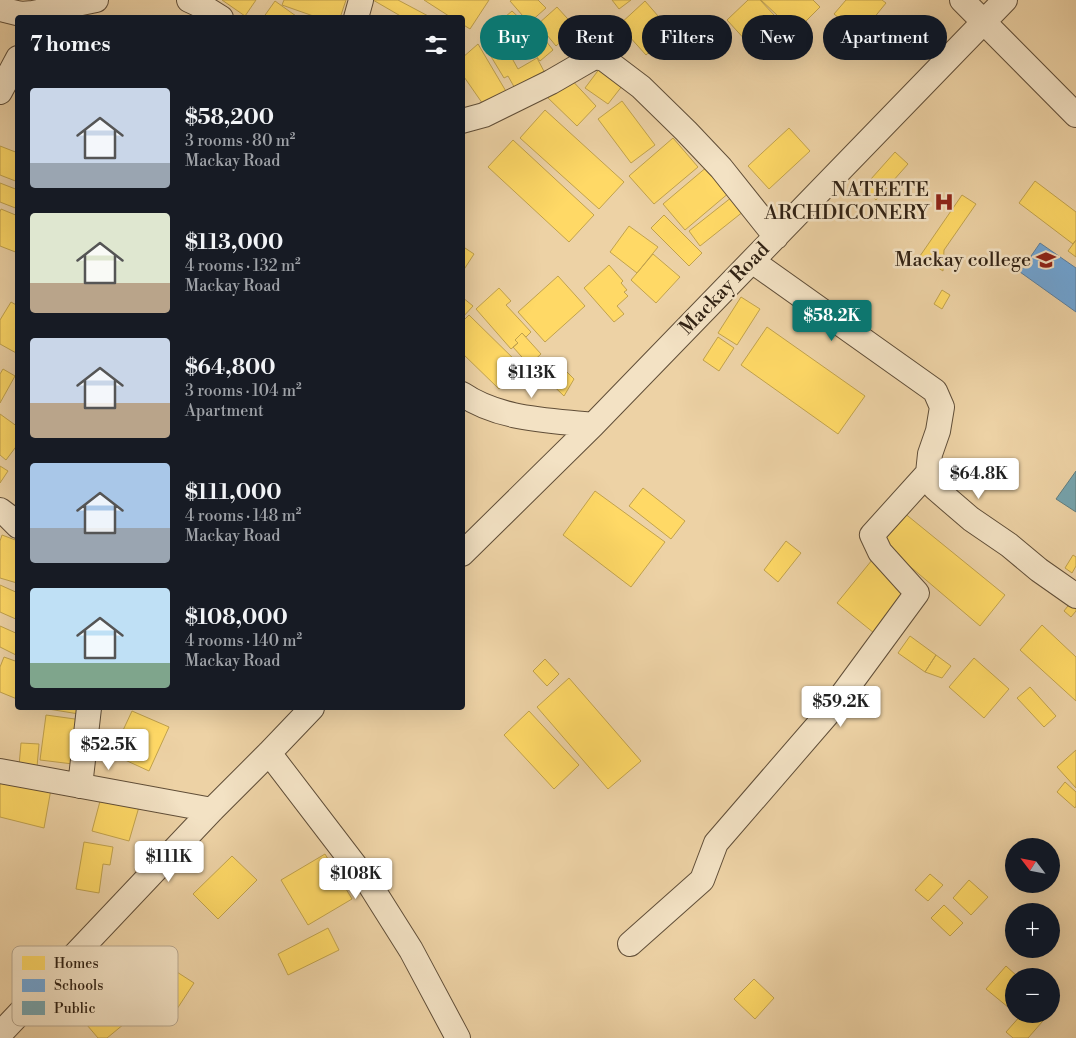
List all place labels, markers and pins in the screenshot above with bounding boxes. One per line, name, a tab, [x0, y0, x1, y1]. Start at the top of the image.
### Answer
place label: NATEETE ARCHDICONERY	[763, 178, 930, 226]
hospital icon: NATEETE ARCHDICONERY	[933, 191, 955, 213]
place label: Mackay college	[895, 248, 1031, 273]
school or university icon: Mackay college	[1035, 249, 1057, 271]
pin: $58.2K	[791, 300, 873, 342]
pin: $113K	[497, 356, 567, 399]
pin: $64.8K	[938, 458, 1020, 500]
pin: $59.2K	[800, 686, 882, 728]
pin: $52.5K	[68, 728, 150, 771]
pin: $111K	[134, 840, 204, 883]
pin: $108K	[321, 858, 391, 900]

